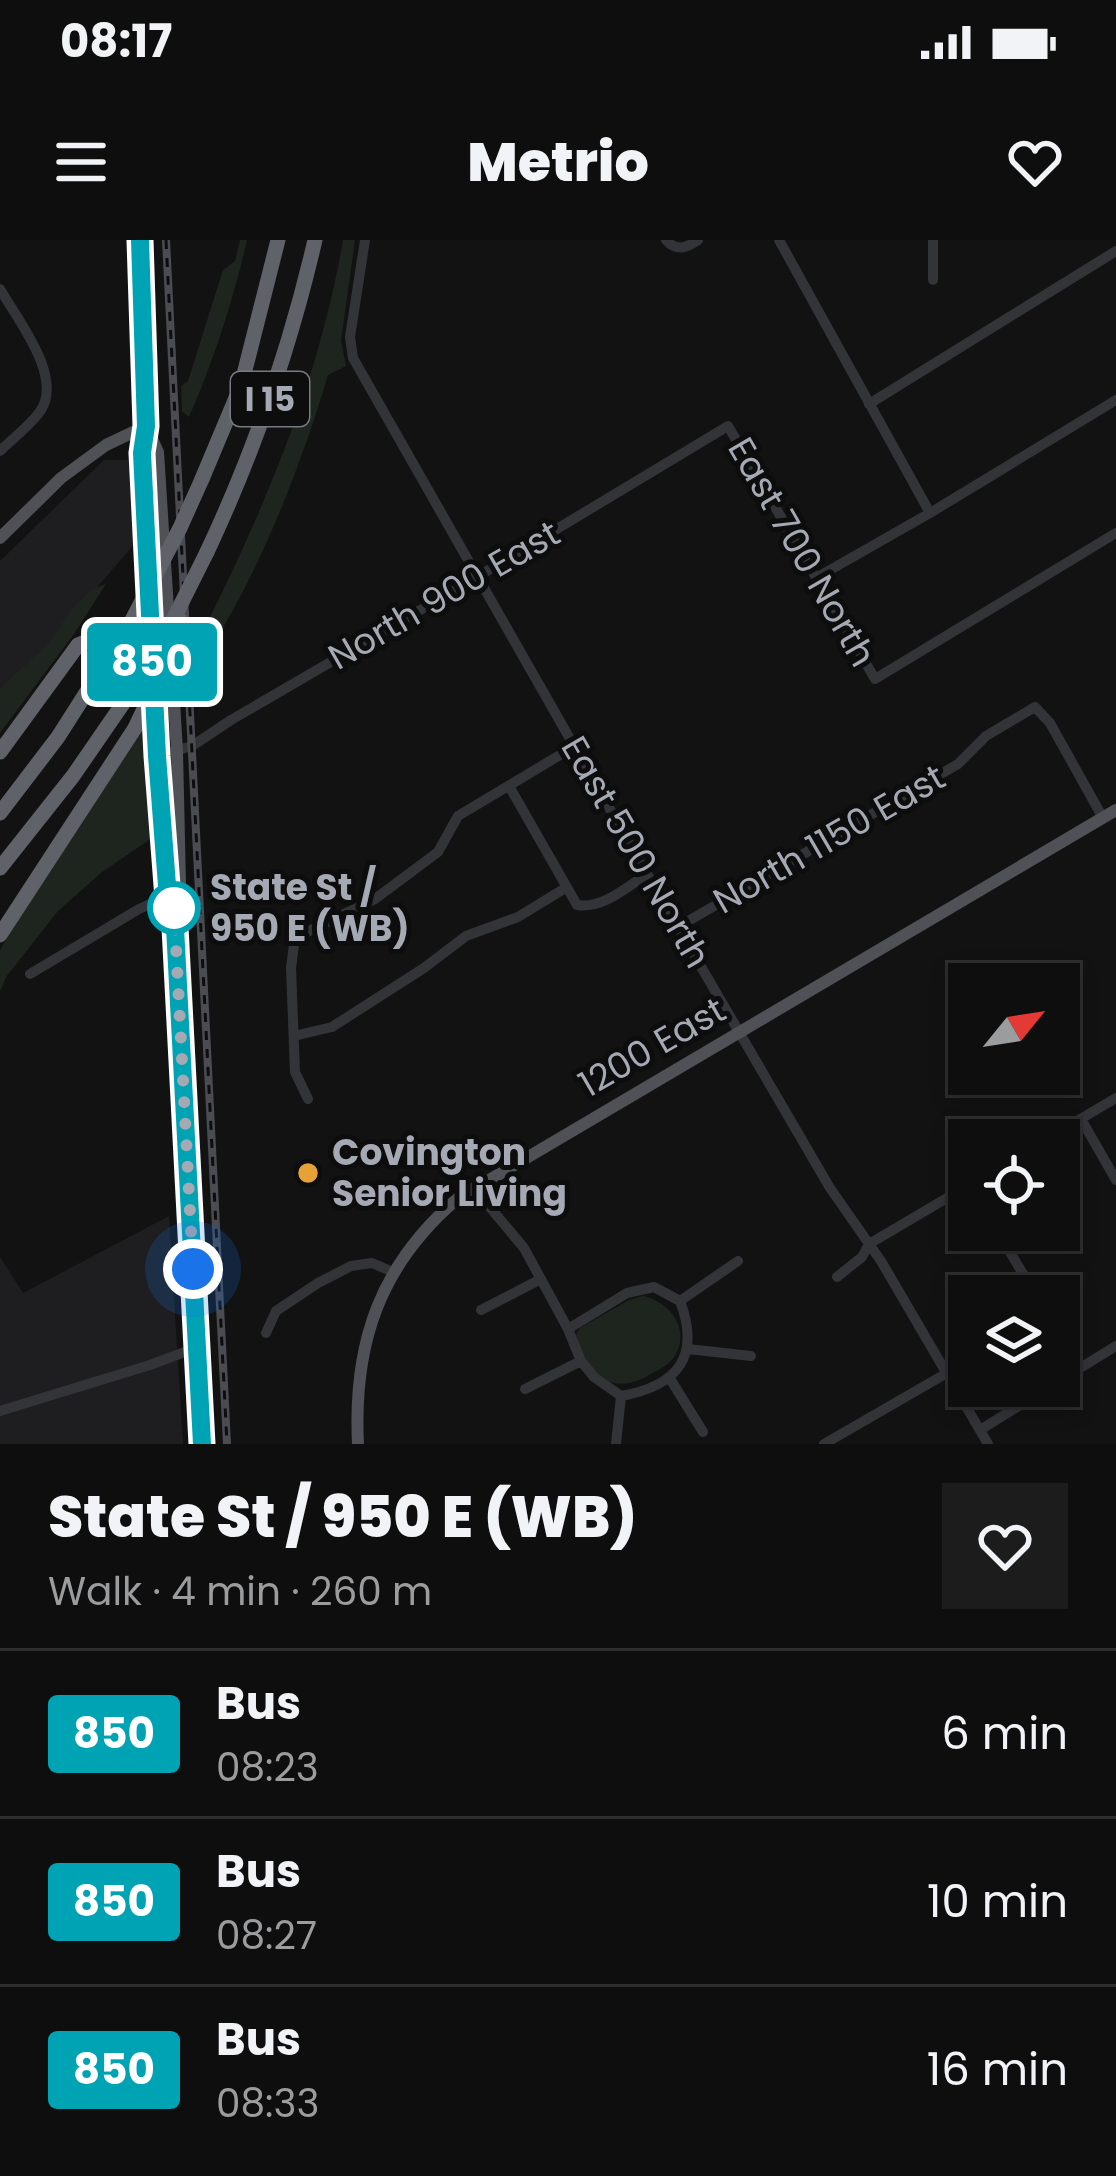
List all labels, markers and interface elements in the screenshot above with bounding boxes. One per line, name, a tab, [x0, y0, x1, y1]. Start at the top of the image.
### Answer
text: 08:17	[60, 10, 172, 73]
text: Metrio	[467, 124, 649, 200]
icon: menu	[48, 129, 114, 195]
icon: heart	[1002, 129, 1068, 195]
road number: I 15	[231, 372, 309, 426]
street label: East 700 North	[716, 428, 888, 676]
street label: North 900 East	[319, 508, 569, 682]
line badge: 850	[83, 623, 221, 701]
text: 850	[111, 632, 193, 691]
street label: East 500 North	[549, 727, 723, 977]
street label: North 1150 East	[704, 752, 954, 926]
place label: State St / 950 E (WB)	[210, 862, 410, 954]
marker: State St / 950 E (WB)	[149, 883, 199, 933]
north arrow	[948, 963, 1080, 1095]
map controls	[948, 963, 1080, 1407]
street label: 1200 East	[569, 984, 735, 1110]
button: locate	[948, 1119, 1080, 1251]
place label: Covington Senior Living	[332, 1127, 567, 1219]
marker: Covington Senior Living	[295, 1160, 321, 1186]
your location	[163, 1239, 223, 1299]
button: layers	[948, 1275, 1080, 1407]
text: State St / 950 E (WB)	[48, 1477, 637, 1557]
button: heart	[942, 1483, 1068, 1609]
text: Walk · 4 min · 260 m	[48, 1564, 432, 1619]
text: Bus	[216, 1672, 301, 1735]
text: 6 min	[941, 1702, 1068, 1765]
text: 850	[73, 1704, 155, 1763]
text: 08:23	[216, 1740, 319, 1795]
text: Bus	[216, 1840, 301, 1903]
text: 10 min	[927, 1870, 1068, 1933]
text: 850	[73, 1872, 155, 1931]
text: 08:27	[216, 1908, 317, 1963]
text: Bus	[216, 2008, 301, 2071]
text: 16 min	[927, 2038, 1068, 2101]
text: 850	[73, 2040, 155, 2099]
text: 08:33	[216, 2076, 319, 2131]

